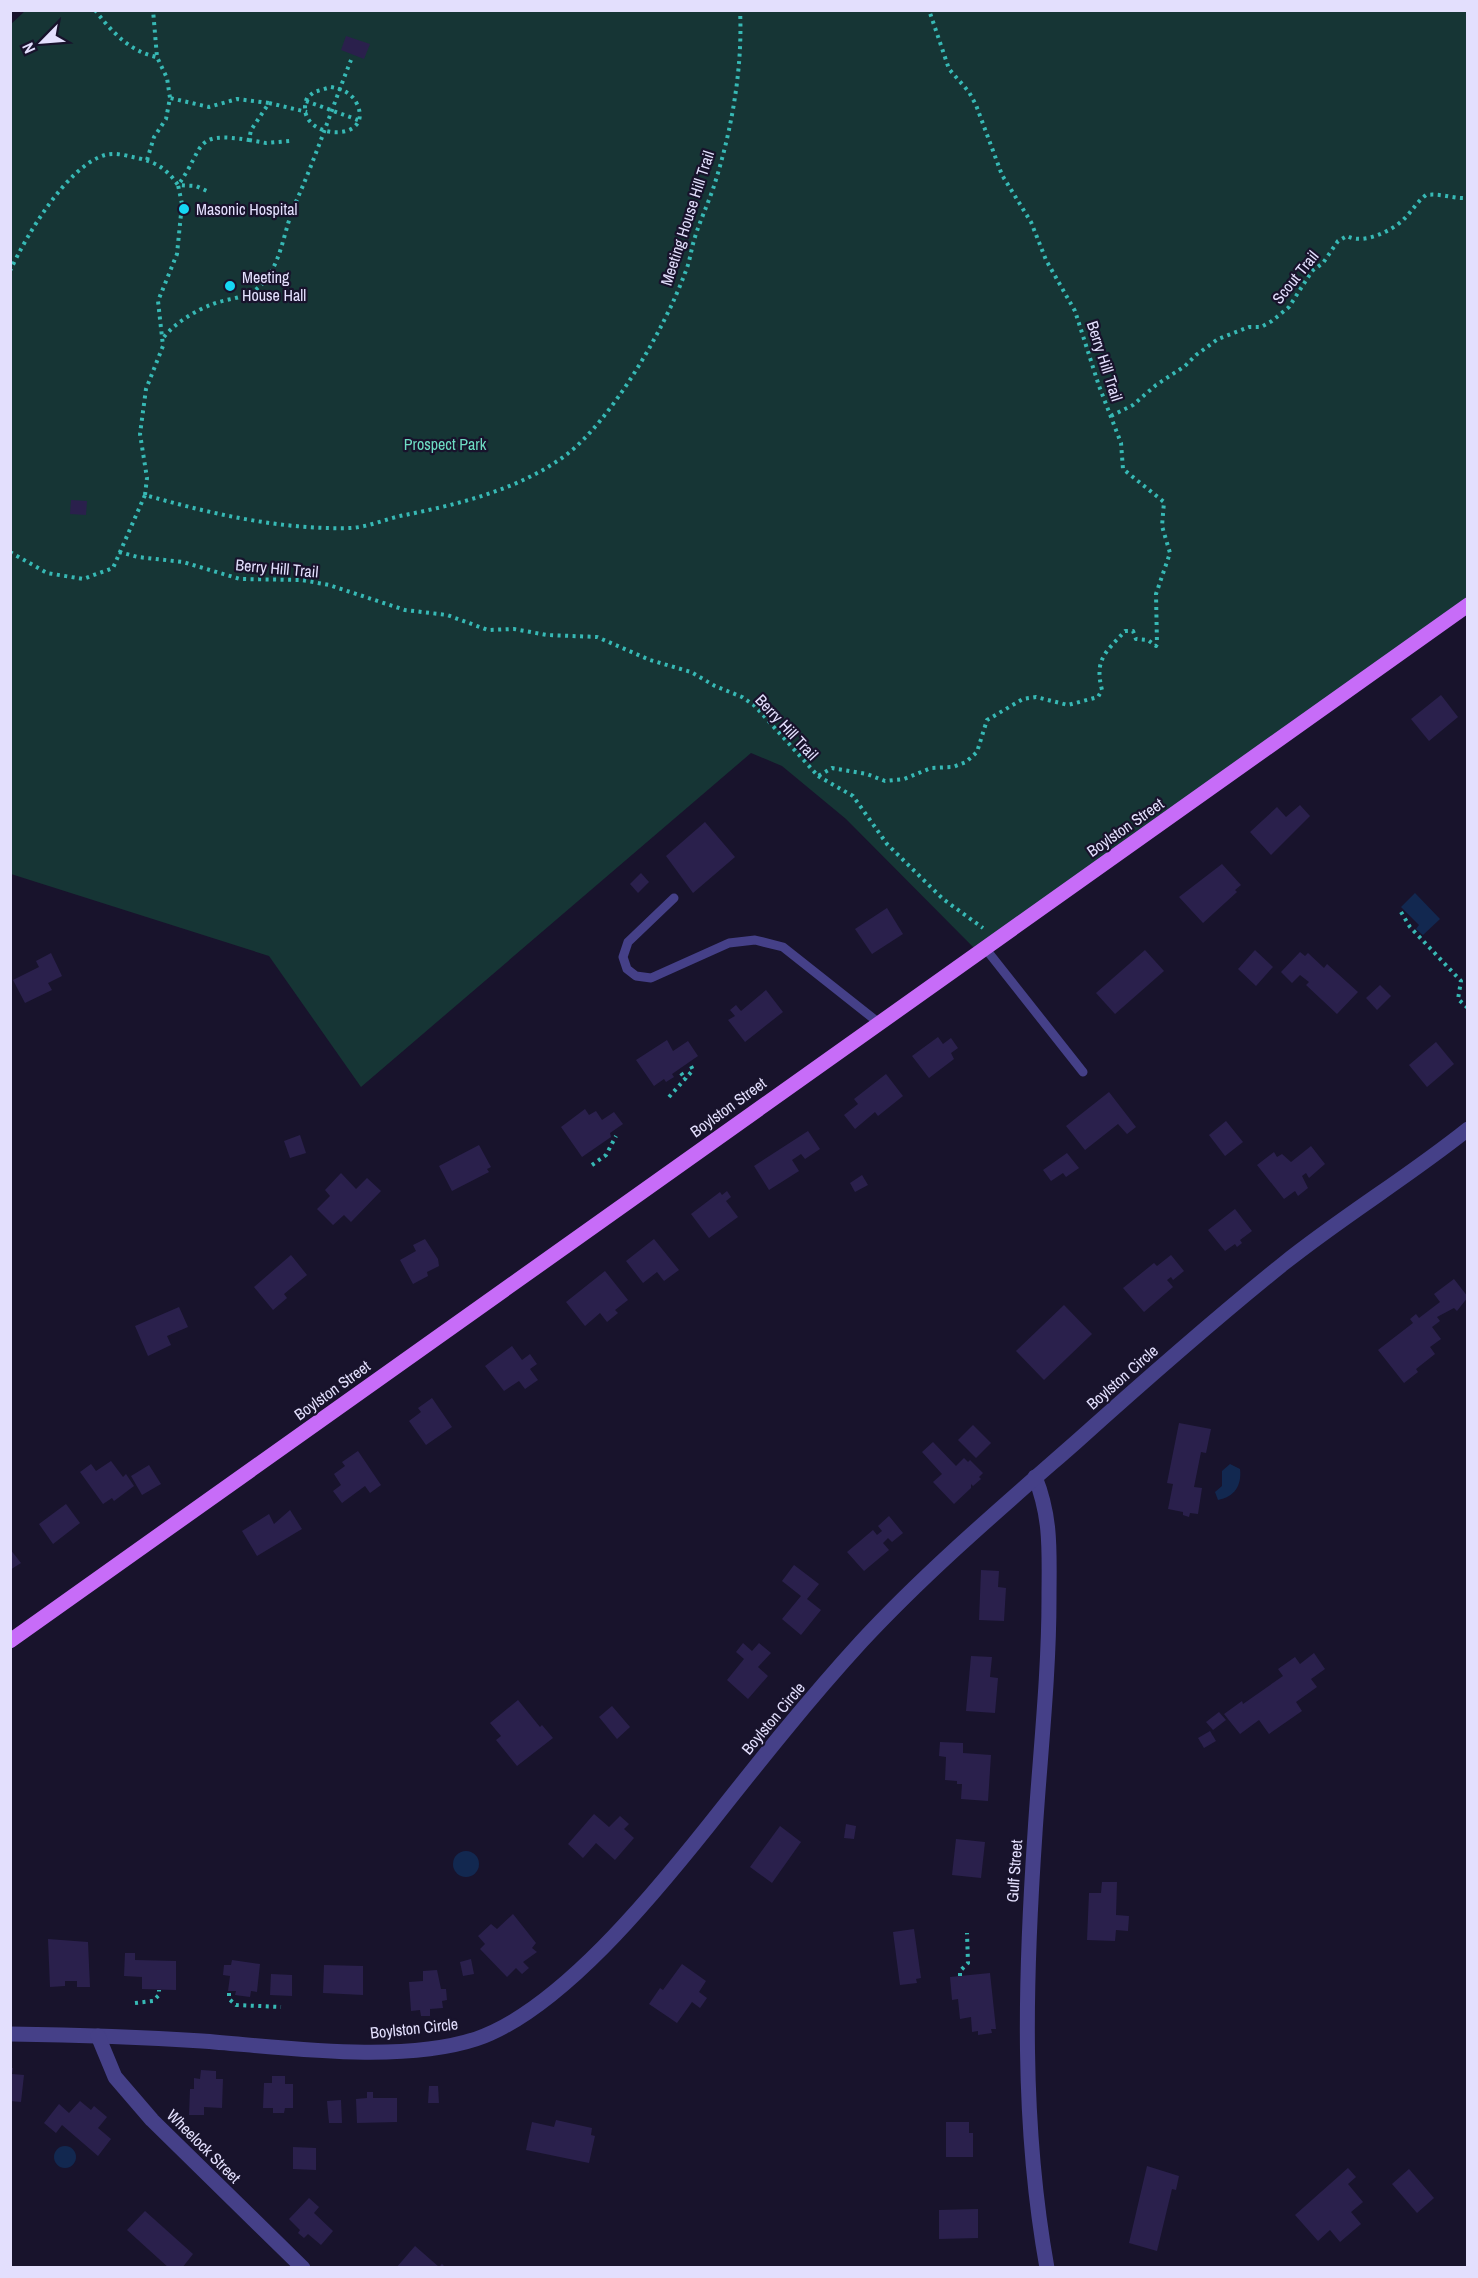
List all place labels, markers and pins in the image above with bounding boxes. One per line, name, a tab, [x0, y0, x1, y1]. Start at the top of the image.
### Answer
place label: Masonic Hospital	[196, 198, 297, 220]
marker: Masonic Hospital	[177, 202, 191, 216]
place label: Meeting House Hall	[242, 266, 306, 306]
marker: Meeting House Hall	[223, 279, 237, 293]

